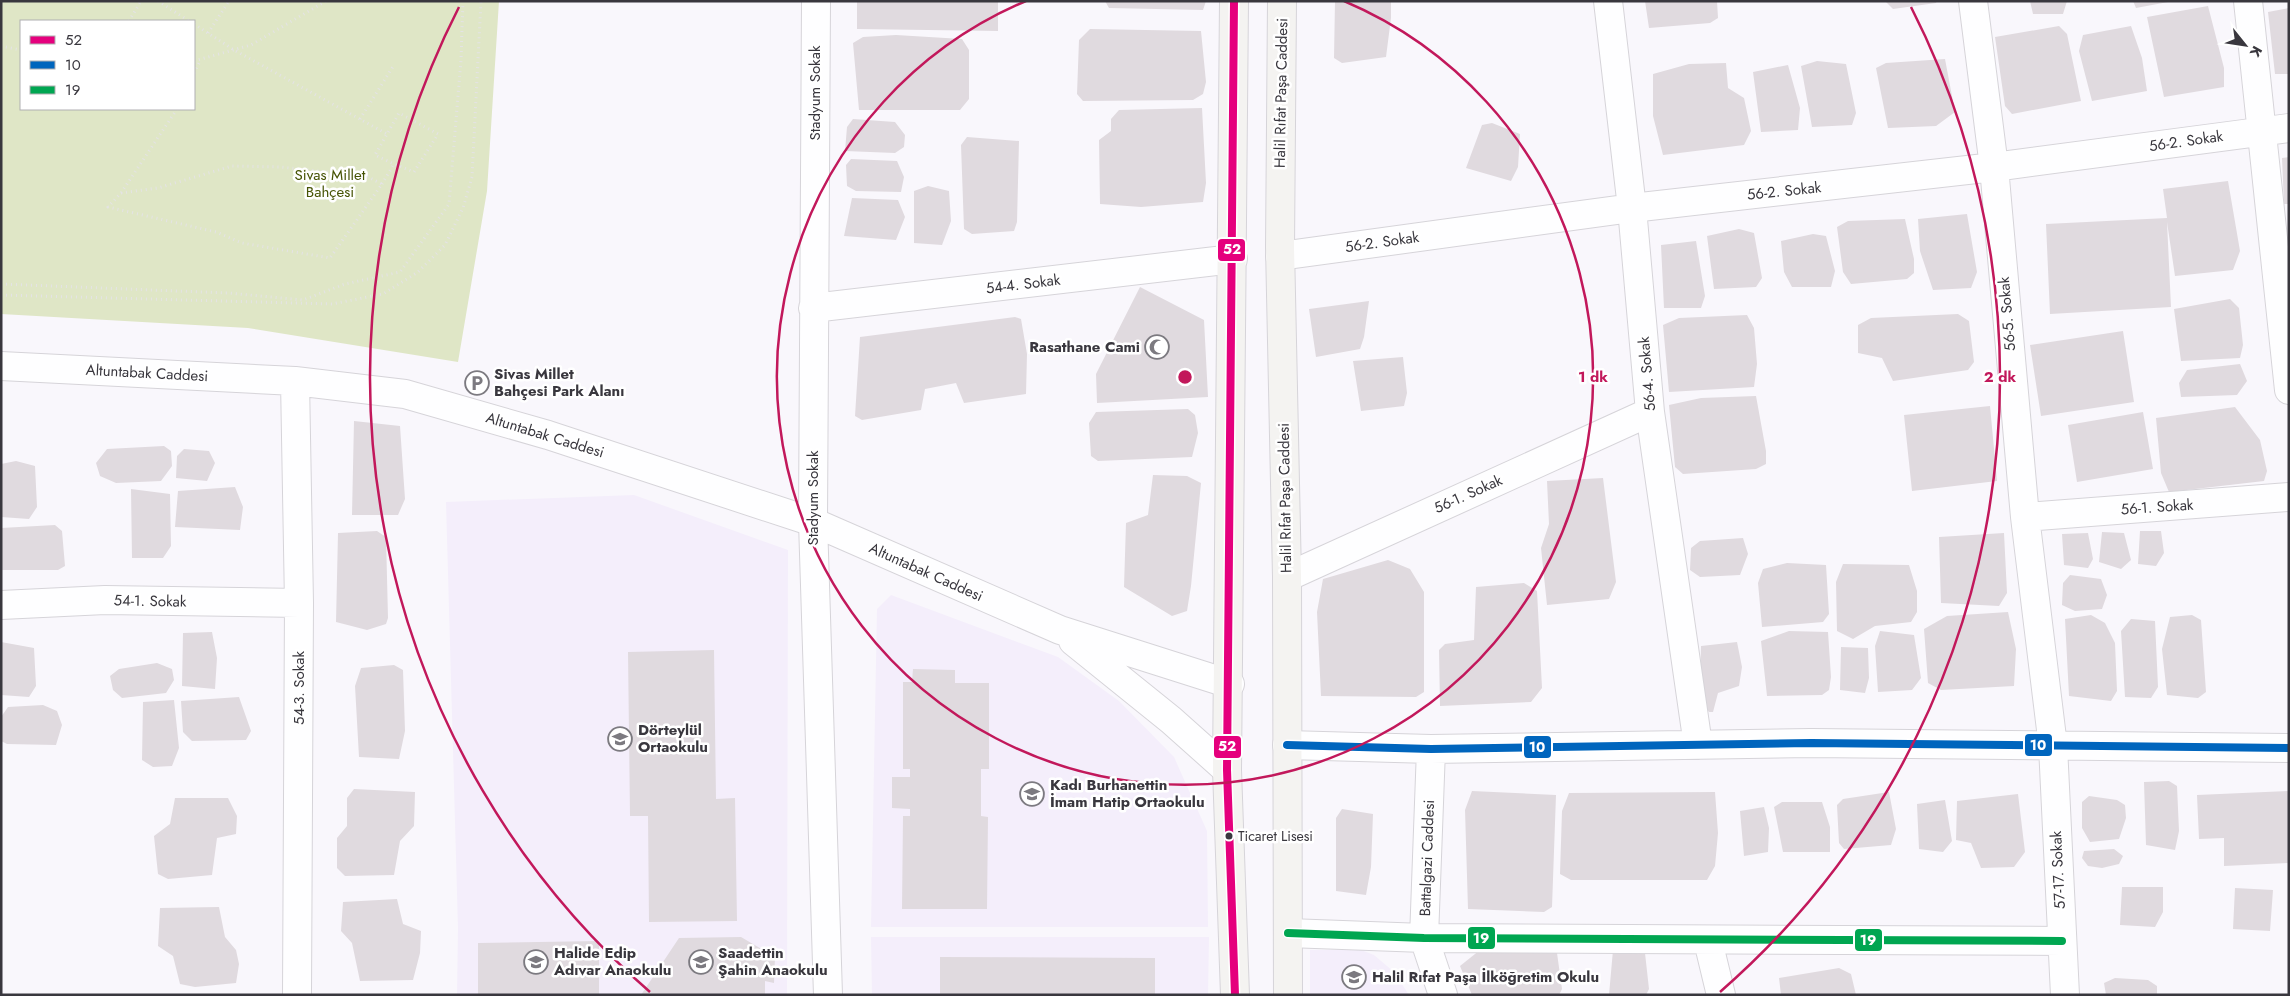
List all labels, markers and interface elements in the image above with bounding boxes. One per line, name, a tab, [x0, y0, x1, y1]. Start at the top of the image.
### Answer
street label: Halil Rıfat Paşa Caddesi	[1269, 18, 1293, 168]
legend	[20, 20, 195, 110]
north arrow	[2220, 20, 2270, 70]
text: 52	[65, 29, 82, 51]
text: K	[2245, 42, 2267, 61]
street label: Stadyum Sokak	[804, 45, 826, 141]
text: 10	[65, 54, 81, 76]
text: 19	[65, 79, 80, 101]
street label: 56-2. Sokak	[2148, 125, 2225, 157]
park label: Sivas Millet Bahçesi	[295, 164, 366, 203]
street label: 56-2. Sokak	[1746, 176, 1823, 206]
street label: 56-2. Sokak	[1344, 226, 1421, 258]
line badge: 52	[1217, 238, 1246, 262]
text: 52	[1223, 239, 1241, 259]
street label: 54-4. Sokak	[984, 268, 1062, 299]
street label: 56-5. Sokak	[1993, 276, 2021, 352]
mosque icon: Rasathane Cami	[1144, 334, 1170, 360]
street label: 56-4. Sokak	[1633, 335, 1661, 412]
place label: Rasathane Cami	[1029, 336, 1140, 358]
street label: Altuntabak Caddesi	[85, 359, 209, 387]
place label: Sivas Millet Bahçesi Park Alanı	[494, 363, 624, 402]
text: 1 dk	[1578, 366, 1608, 388]
text: 2 dk	[1984, 366, 2016, 388]
centre of rings	[1176, 368, 1194, 386]
parking icon: Sivas Millet Bahçesi Park Alanı	[464, 370, 490, 396]
street label: Altuntabak Caddesi	[483, 407, 607, 463]
street label: Halil Rıfat Paşa Caddesi	[1273, 423, 1297, 573]
street label: Stadyum Sokak	[802, 450, 824, 546]
street label: 56-1. Sokak	[1430, 469, 1506, 519]
street label: 56-1. Sokak	[2120, 493, 2194, 521]
street label: Altuntabak Caddesi	[865, 537, 987, 607]
street label: 54-1. Sokak	[113, 589, 187, 613]
street label: 54-3. Sokak	[288, 651, 310, 725]
place label: Dörteylül Ortaokulu	[638, 719, 708, 758]
school or university icon: Dörteylül Ortaokulu	[607, 726, 633, 752]
line badge: 10	[2024, 733, 2053, 757]
line badge: 52	[1213, 735, 1242, 759]
line badge: 10	[1523, 735, 1552, 759]
text: 10	[2030, 735, 2046, 755]
text: 52	[1218, 736, 1236, 756]
text: 10	[1529, 737, 1545, 757]
place label: Kadı Burhanettin İmam Hatip Ortaokulu	[1050, 774, 1205, 813]
school or university icon: Kadı Burhanettin İmam Hatip Ortaokulu	[1019, 781, 1045, 807]
street label: Battalgazi Caddesi	[1414, 799, 1440, 917]
place label: Ticaret Lisesi	[1238, 826, 1313, 846]
street label: 57-17. Sokak	[2045, 830, 2071, 910]
marker: Ticaret Lisesi	[1224, 831, 1234, 841]
line badge: 19	[1467, 926, 1496, 950]
text: 19	[1473, 928, 1489, 948]
line badge: 19	[1854, 928, 1883, 952]
text: 19	[1860, 930, 1876, 950]
place label: Halide Edip Adıvar Anaokulu	[553, 942, 671, 981]
place label: Saadettin Şahin Anaokulu	[718, 942, 828, 981]
school or university icon: Halide Edip Adıvar Anaokulu	[523, 949, 549, 975]
school or university icon: Saadettin Şahin Anaokulu	[688, 949, 714, 975]
school or university icon: Halil Rıfat Paşa İlköğretim Okulu	[1341, 964, 1367, 990]
place label: Halil Rıfat Paşa İlköğretim Okulu	[1372, 966, 1599, 988]

